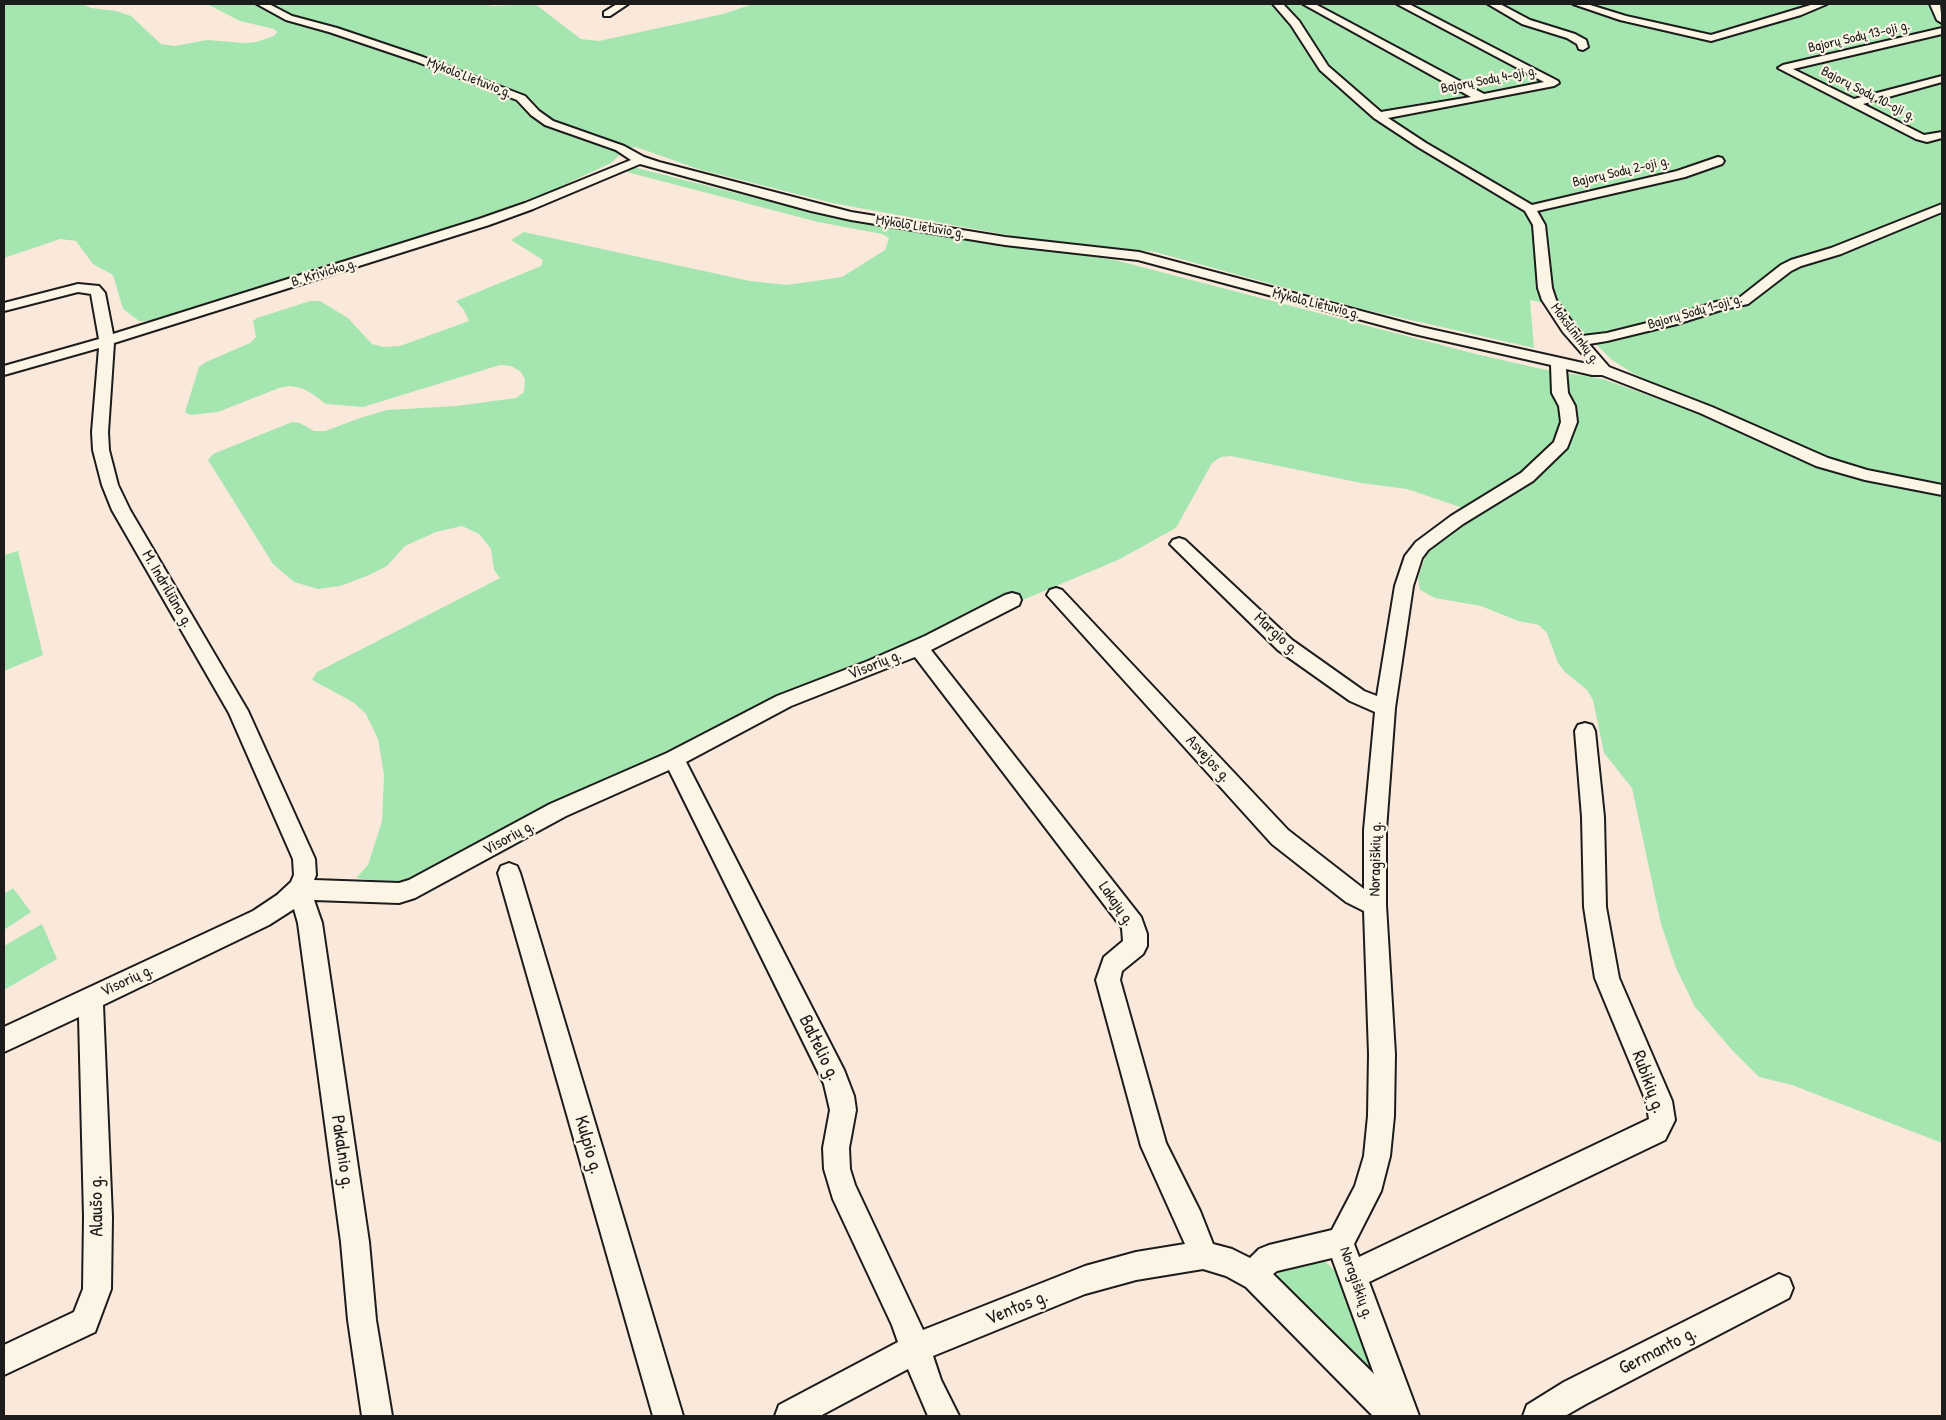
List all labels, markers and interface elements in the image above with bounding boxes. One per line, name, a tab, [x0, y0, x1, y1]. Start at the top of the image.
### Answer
street label: Bajorų Sodų 13-oji g.	[1807, 17, 1911, 57]
street label: Mykolo Lietuvio g.	[424, 54, 514, 102]
street label: Bajorų Sodų 4-oji g.	[1440, 62, 1538, 98]
street label: Bajorų Sodų 10-oji g.	[1818, 63, 1918, 125]
street label: Bajorų Sodų 2-oji g.	[1571, 153, 1671, 191]
street label: Mykolo Lietuvio g.	[875, 212, 965, 242]
street label: B. Krivicko g.	[289, 255, 359, 291]
street label: Mykolo Lietuvio g.	[1271, 285, 1361, 323]
street label: Bajorų Sodų 1-oji g.	[1646, 291, 1744, 333]
street label: Mokslininkų g.	[1547, 300, 1603, 368]
street label: M. Indriliūno g.	[137, 547, 197, 631]
street label: Margio g.	[1250, 609, 1302, 659]
street label: Visorių g.	[846, 646, 904, 684]
street label: Asvejos g.	[1181, 731, 1235, 787]
street label: Visorių g.	[480, 816, 538, 860]
street label: Noragiškių g.	[1366, 821, 1386, 897]
street label: Lakajų g.	[1094, 878, 1138, 930]
street label: Visorių g.	[98, 961, 156, 1001]
street label: Baltelio g.	[793, 1012, 845, 1084]
street label: Rubikių g.	[1626, 1048, 1670, 1116]
street label: Kulpio g.	[569, 1113, 607, 1177]
street label: Pakalnio g.	[326, 1114, 358, 1190]
street label: Alaušo g.	[85, 1175, 109, 1237]
street label: Noragiškių g.	[1335, 1244, 1377, 1322]
street label: Ventos g.	[982, 1285, 1052, 1331]
street label: Germanto g.	[1615, 1322, 1701, 1380]

